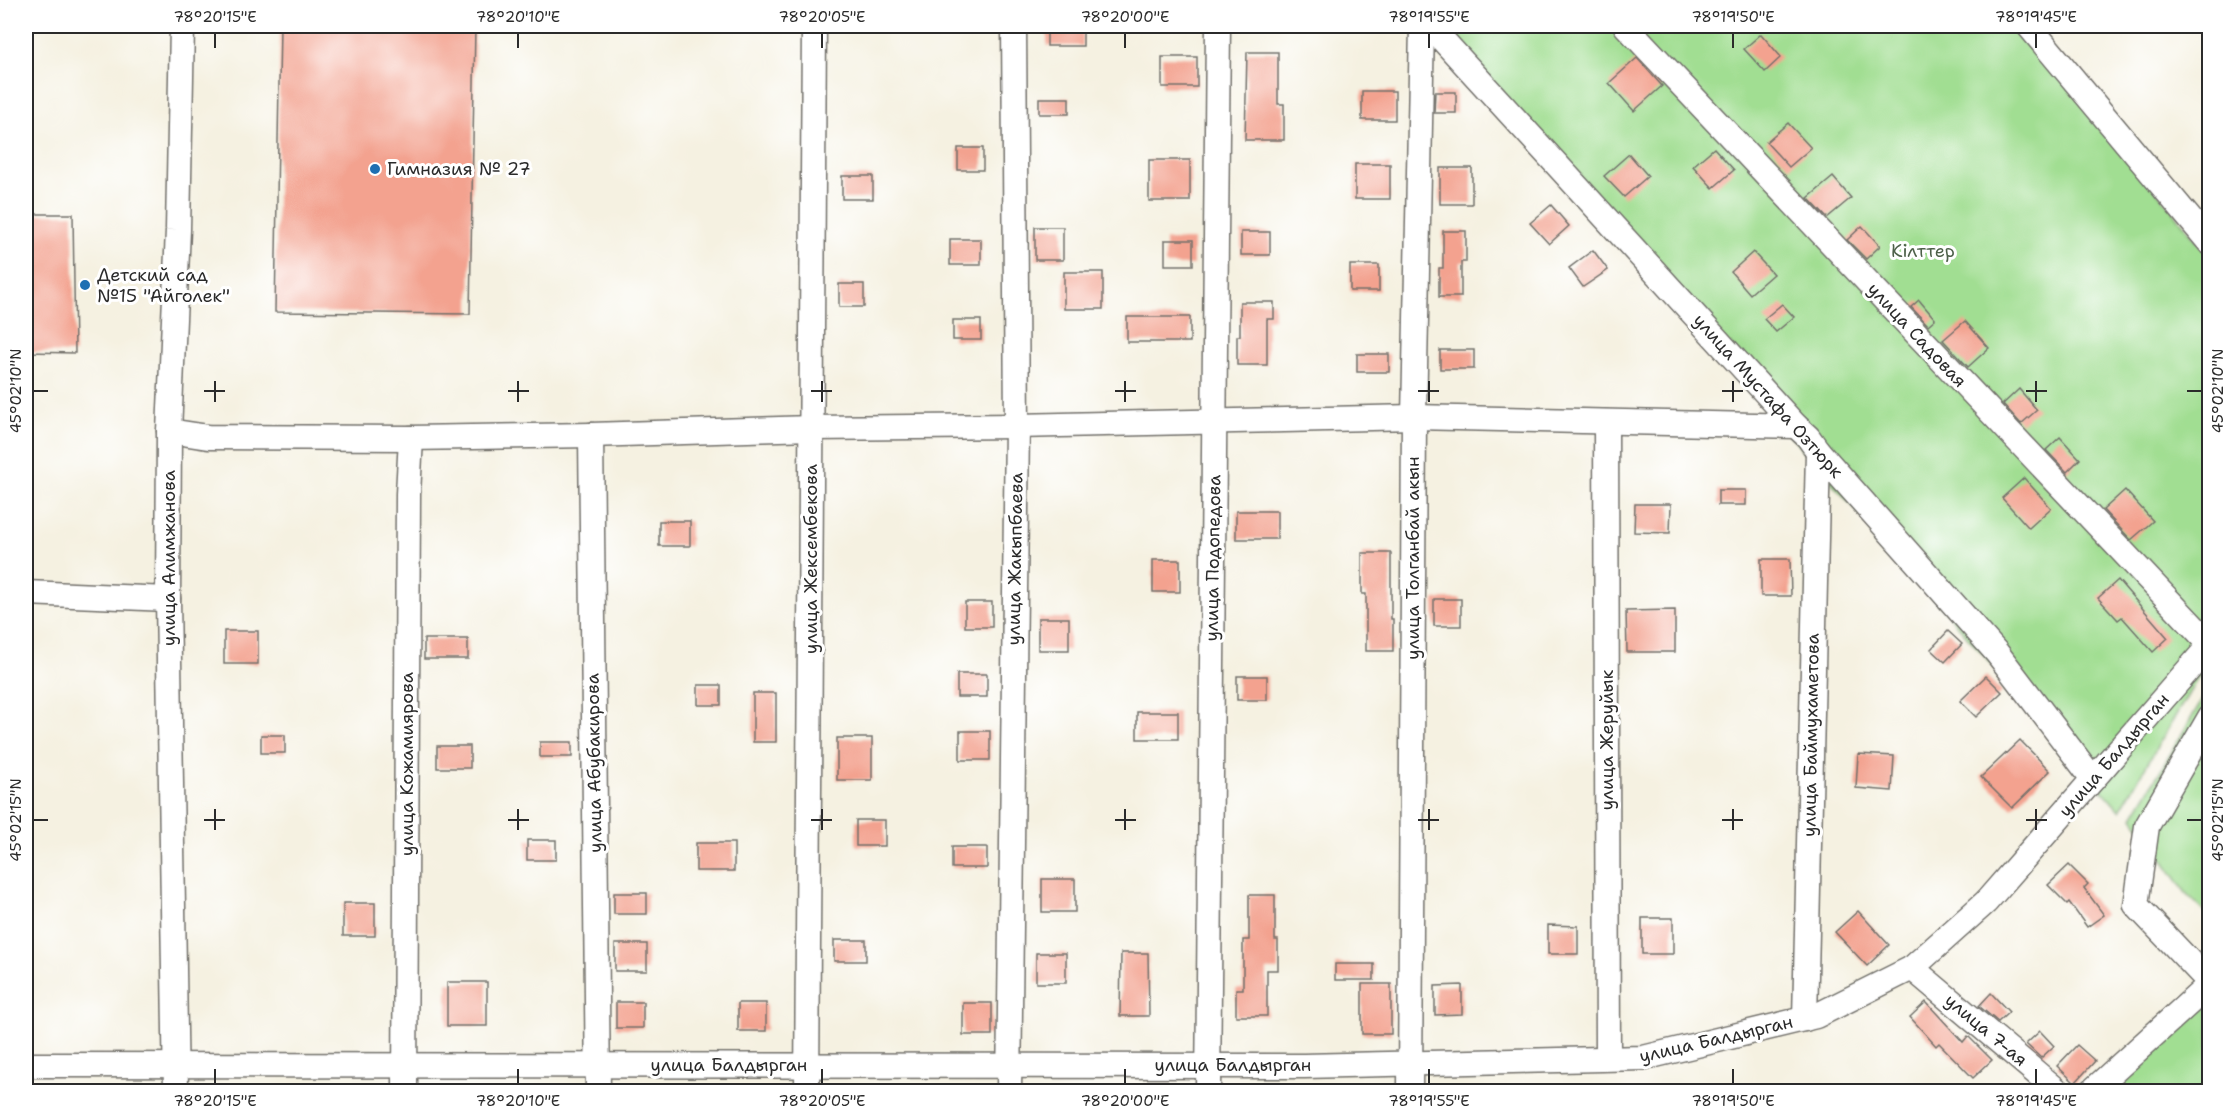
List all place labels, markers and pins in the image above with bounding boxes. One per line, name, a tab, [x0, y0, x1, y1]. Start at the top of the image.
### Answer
place label: Гимназия № 27	[387, 157, 531, 181]
marker: Гимназия № 27	[368, 162, 382, 176]
place label: Детский сад №15 "Айголек"	[97, 263, 230, 308]
marker: Детский сад №15 "Айголек"	[78, 278, 92, 292]

